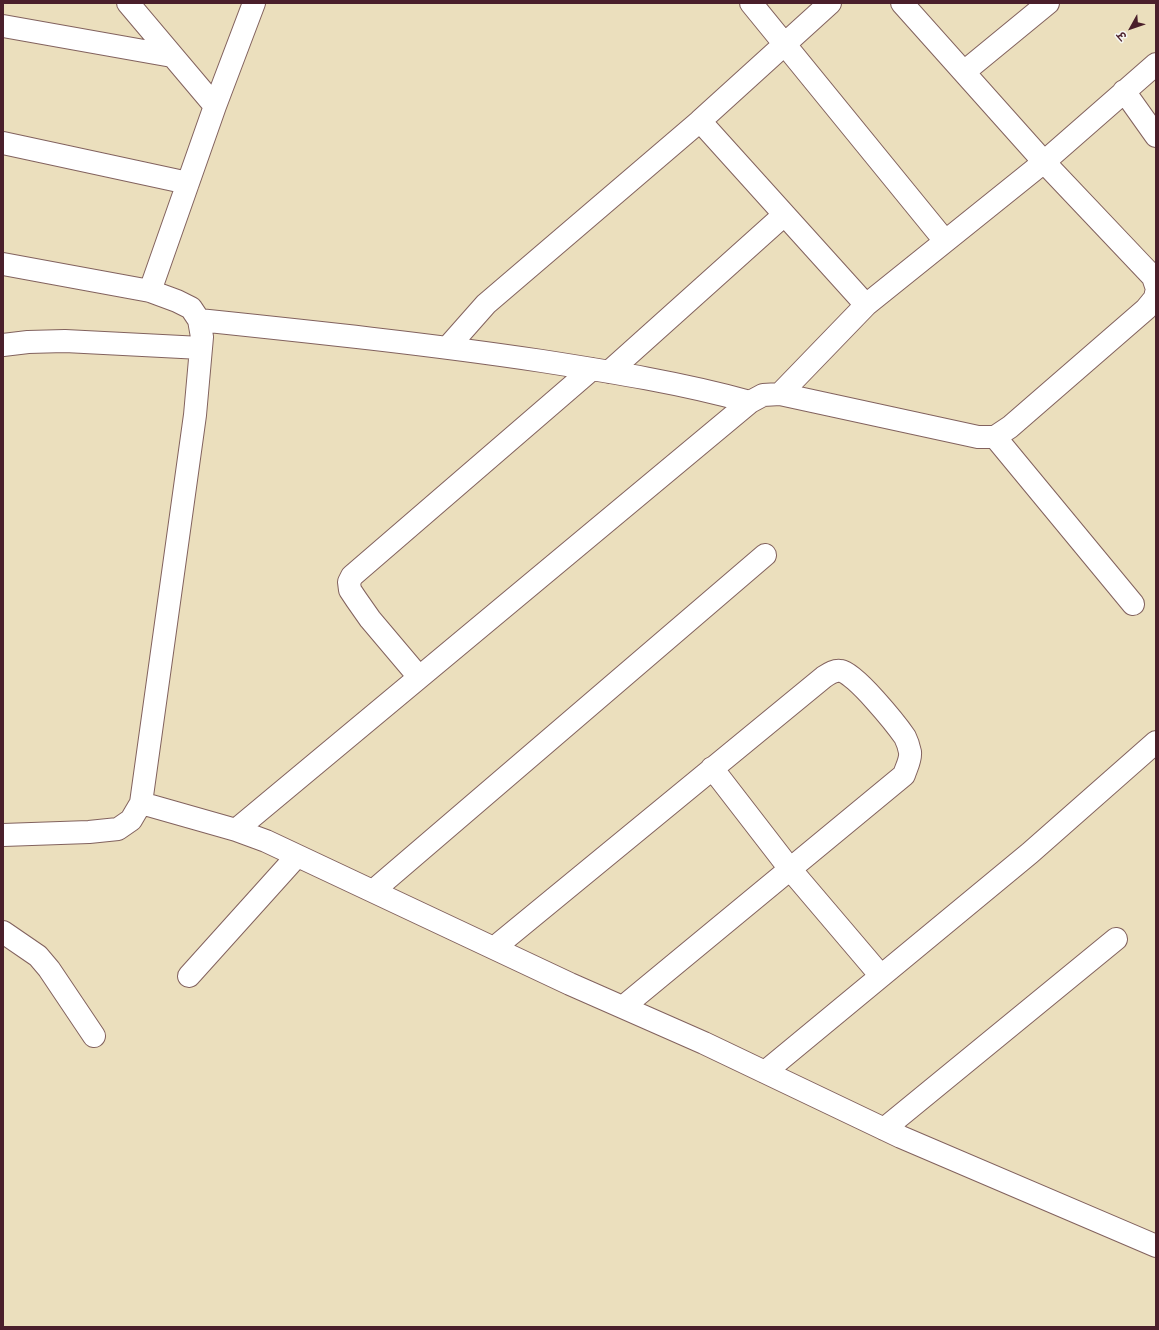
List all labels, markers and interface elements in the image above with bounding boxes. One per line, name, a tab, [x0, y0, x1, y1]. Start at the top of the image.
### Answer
north arrow	[1111, 8, 1151, 48]
text: उ	[1113, 28, 1130, 44]

